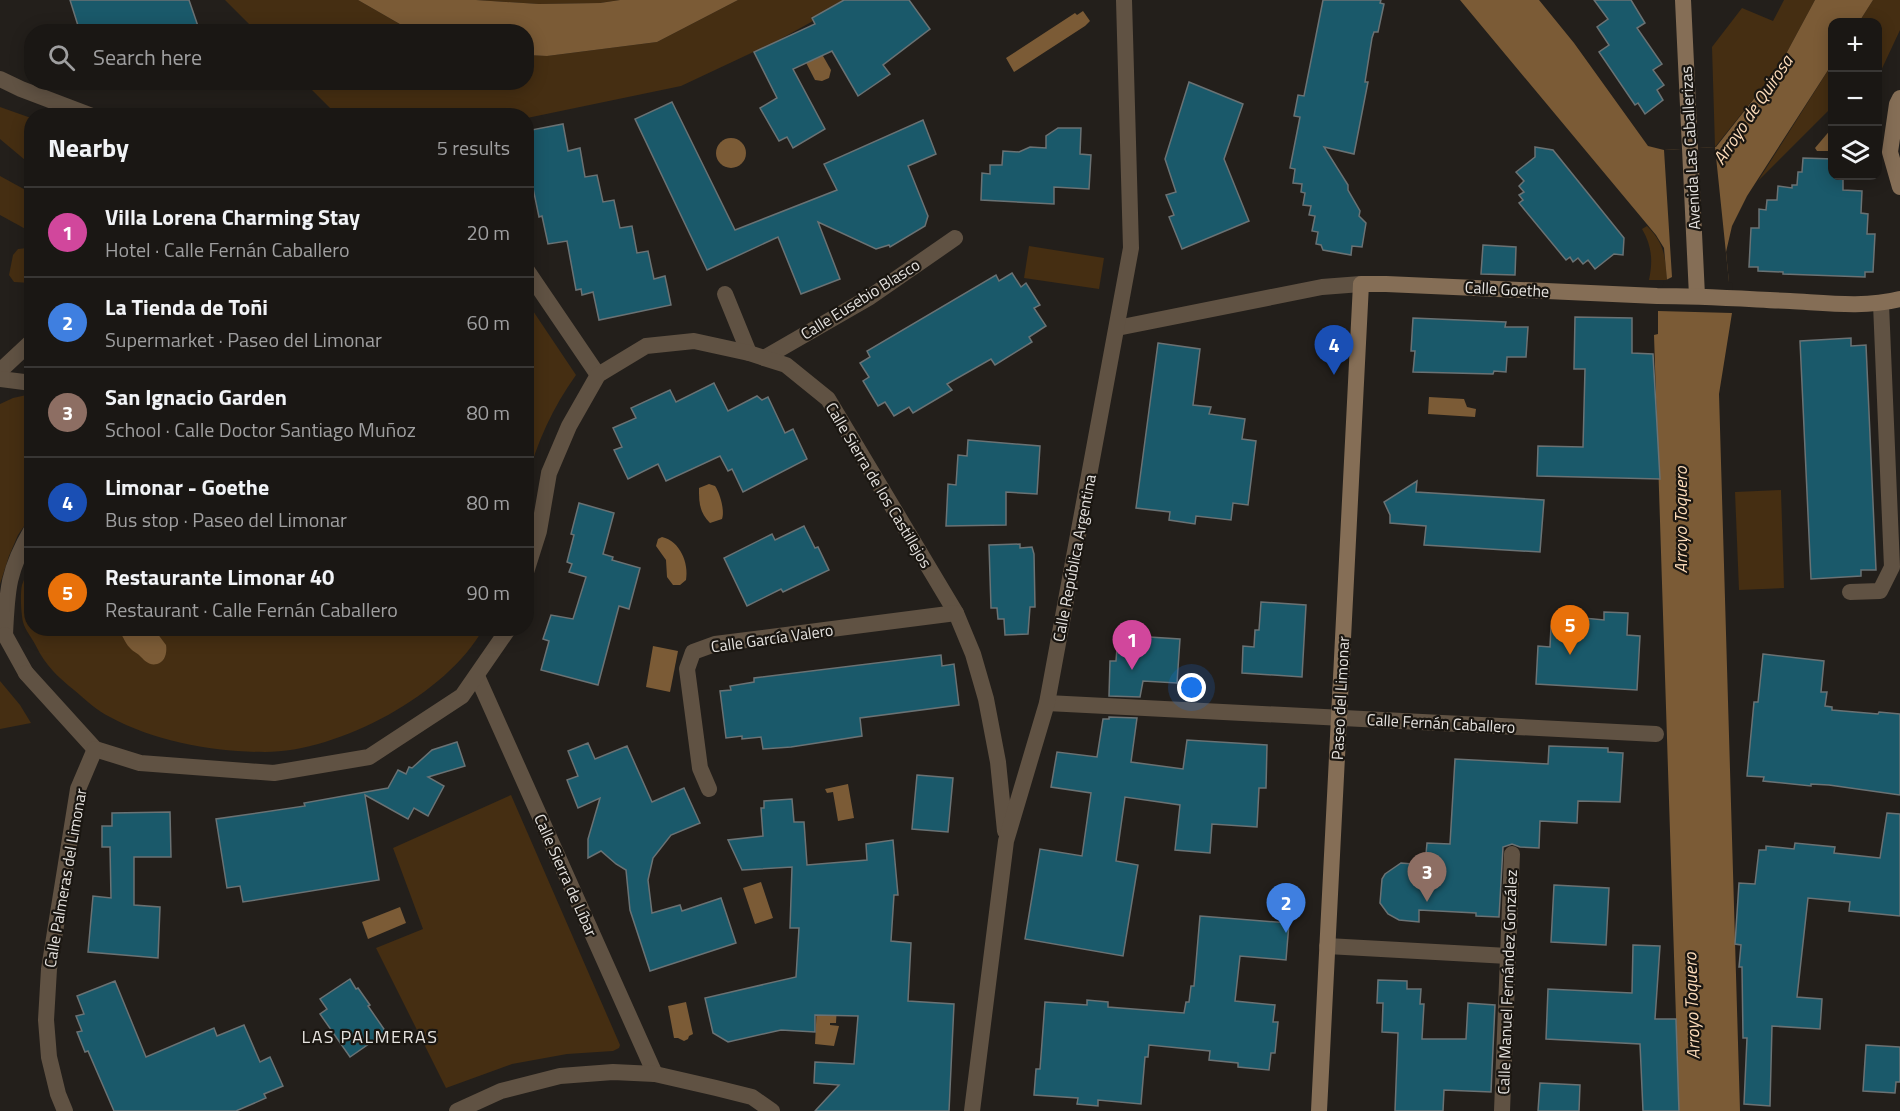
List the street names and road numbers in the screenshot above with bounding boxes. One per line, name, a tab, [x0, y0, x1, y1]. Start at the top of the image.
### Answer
street label: Avenida Las Caballerizas	[1674, 65, 1706, 231]
street label: Calle Eusebio Blasco	[796, 253, 924, 345]
street label: Calle Goethe	[1464, 275, 1550, 303]
street label: Calle Sierra de los Castillejos	[820, 397, 938, 573]
street label: Calle República Argentina	[1046, 472, 1102, 644]
street label: Calle García Valero	[709, 618, 835, 658]
street label: Paseo del Limonar	[1325, 635, 1355, 760]
street label: Calle Fernán Caballero	[1366, 707, 1516, 739]
street label: Calle Palmeras del Limonar	[37, 786, 93, 970]
street label: Calle Sierra de Líbar	[528, 810, 604, 941]
street label: Calle Manuel Fernández González	[1491, 869, 1523, 1095]

